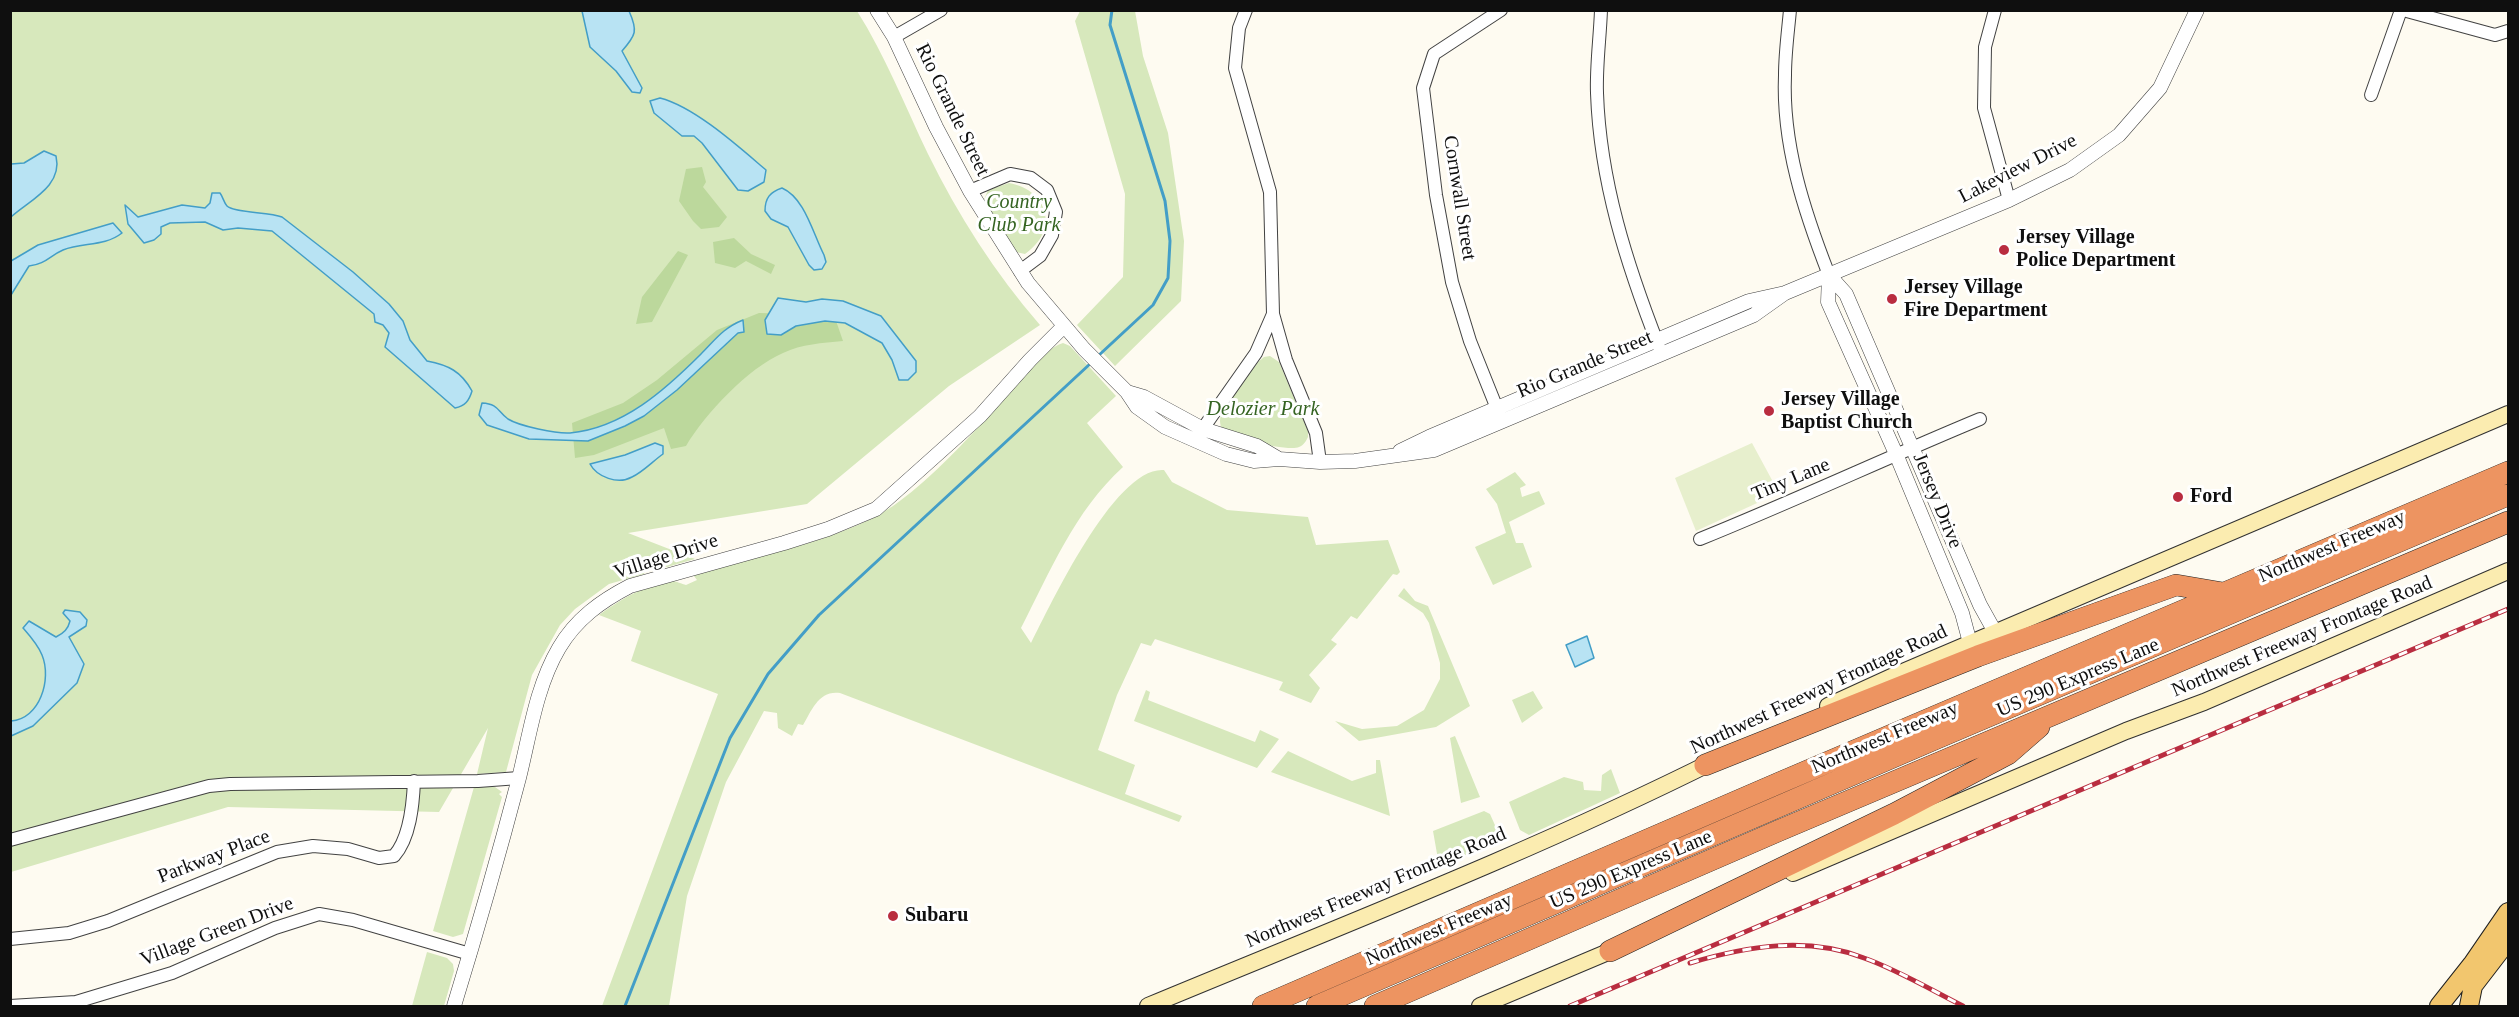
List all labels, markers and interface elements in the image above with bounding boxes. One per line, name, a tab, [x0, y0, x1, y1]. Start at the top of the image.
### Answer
street label: Rio Grande Street	[910, 40, 994, 180]
street label: Lakeview Drive	[1955, 129, 2081, 209]
street label: Cornwall Street	[1437, 134, 1481, 262]
park label: Country Club Park	[978, 191, 1060, 238]
place label: Jersey Village Police Department	[2016, 226, 2175, 273]
marker: Jersey Village Police Department	[1997, 243, 2011, 257]
place label: Jersey Village Fire Department	[1904, 276, 2047, 323]
marker: Jersey Village Fire Department	[1885, 292, 1899, 306]
street label: Rio Grande Street	[1514, 326, 1656, 404]
place label: Jersey Village Baptist Church	[1781, 388, 1912, 435]
park label: Delozier Park	[1207, 398, 1319, 422]
marker: Jersey Village Baptist Church	[1762, 404, 1776, 418]
street label: Jersey Drive	[1907, 450, 1967, 552]
street label: Tiny Lane	[1749, 453, 1833, 507]
place label: Ford	[2190, 485, 2232, 509]
marker: Ford	[2171, 490, 2185, 504]
street label: Northwest Freeway	[2255, 505, 2409, 589]
street label: Village Drive	[611, 529, 721, 585]
street label: Northwest Freeway Frontage Road	[2168, 571, 2436, 703]
street label: Northwest Freeway Frontage Road	[1687, 620, 1951, 760]
street label: US 290 Express Lane	[1993, 633, 2163, 723]
street label: Northwest Freeway	[1808, 696, 1962, 780]
street label: Northwest Freeway Frontage Road	[1242, 822, 1510, 954]
street label: Parkway Place	[154, 825, 274, 889]
street label: US 290 Express Lane	[1546, 825, 1716, 915]
street label: Northwest Freeway	[1362, 888, 1516, 972]
street label: Village Green Drive	[137, 892, 297, 972]
place label: Subaru	[905, 904, 968, 928]
marker: Subaru	[886, 909, 900, 923]

